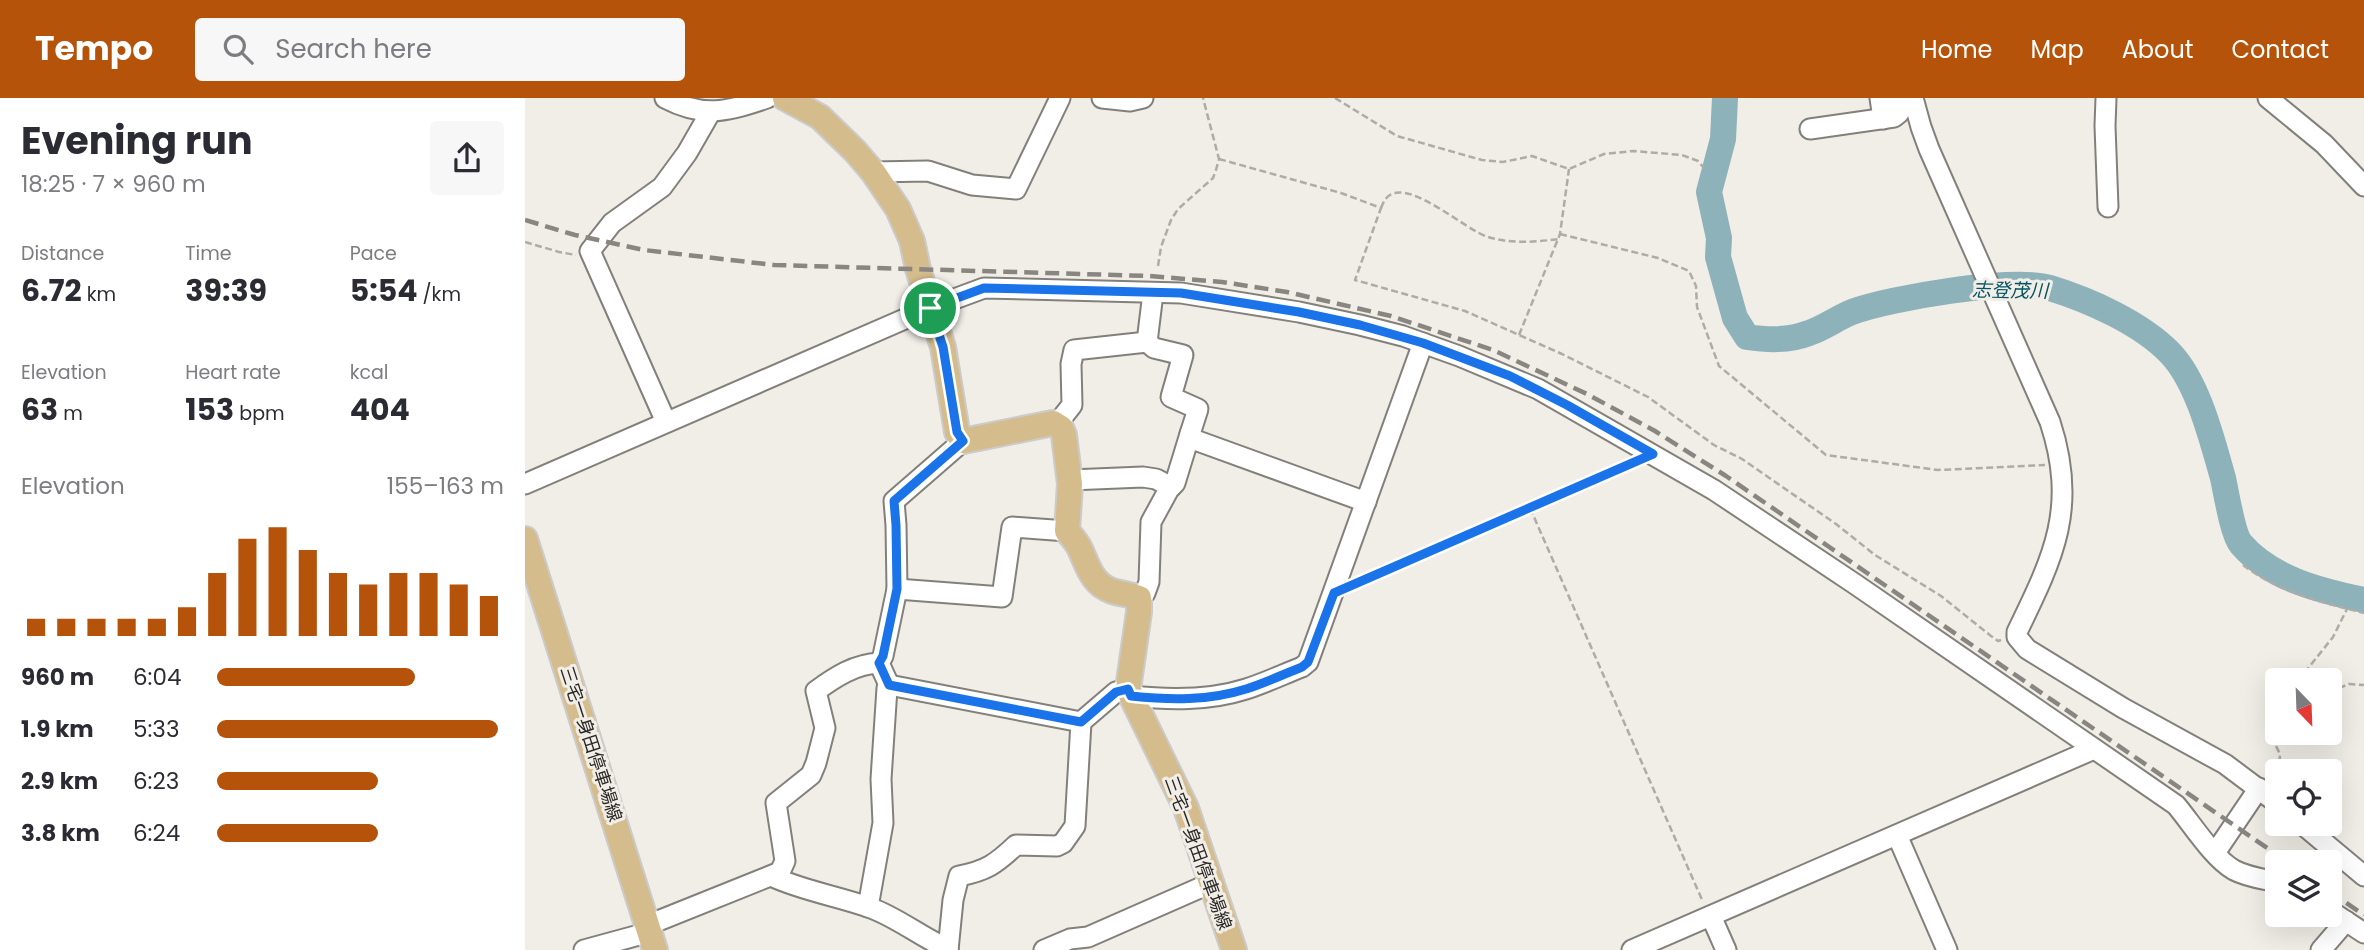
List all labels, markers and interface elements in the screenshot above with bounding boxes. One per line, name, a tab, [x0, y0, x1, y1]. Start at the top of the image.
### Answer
search box	[195, 18, 685, 81]
text: Tempo	[35, 25, 153, 72]
icon: search	[219, 30, 257, 68]
text: Search here	[275, 31, 432, 67]
text: Home	[1921, 33, 1993, 66]
text: Map	[2031, 33, 2084, 66]
text: About	[2122, 33, 2193, 66]
text: Contact	[2231, 33, 2329, 66]
text: Evening run	[21, 114, 253, 167]
button: share	[430, 121, 504, 195]
text: 18:25 · 7 × 960 m	[21, 168, 206, 200]
text: Distance	[21, 240, 104, 267]
text: Time	[185, 240, 232, 267]
text: Pace	[350, 240, 397, 267]
text: 6.72	[21, 269, 82, 312]
text: 39:39	[185, 269, 267, 312]
text: 5:54	[350, 269, 418, 312]
water label: 志登茂川	[1972, 276, 2050, 305]
pin	[900, 278, 960, 338]
text: km	[82, 281, 116, 308]
text: /km	[418, 281, 461, 308]
icon: arrive	[911, 289, 949, 327]
text: Elevation	[21, 359, 107, 386]
text: Heart rate	[185, 359, 281, 386]
text: kcal	[350, 359, 389, 386]
text: 63	[21, 388, 58, 431]
text: 153	[185, 388, 234, 431]
text: 404	[350, 388, 410, 431]
text: m	[58, 400, 83, 427]
text: bpm	[234, 400, 285, 427]
text: Elevation	[21, 470, 125, 502]
text: 155–163 m	[387, 470, 504, 502]
text: 960 m	[21, 661, 94, 693]
text: 6:04	[133, 661, 181, 693]
street label: 三宅一身田停車場線	[555, 663, 628, 825]
north arrow	[2265, 668, 2341, 746]
map controls	[2265, 668, 2342, 927]
text: 1.9 km	[21, 713, 94, 745]
text: 5:33	[133, 713, 179, 745]
button: locate	[2265, 759, 2342, 836]
text: 2.9 km	[21, 765, 98, 797]
text: 6:23	[133, 765, 179, 797]
street label: 三宅一身田停車場線	[1159, 772, 1238, 933]
text: 3.8 km	[21, 817, 100, 849]
text: 6:24	[133, 817, 180, 849]
button: layers	[2265, 850, 2342, 927]

